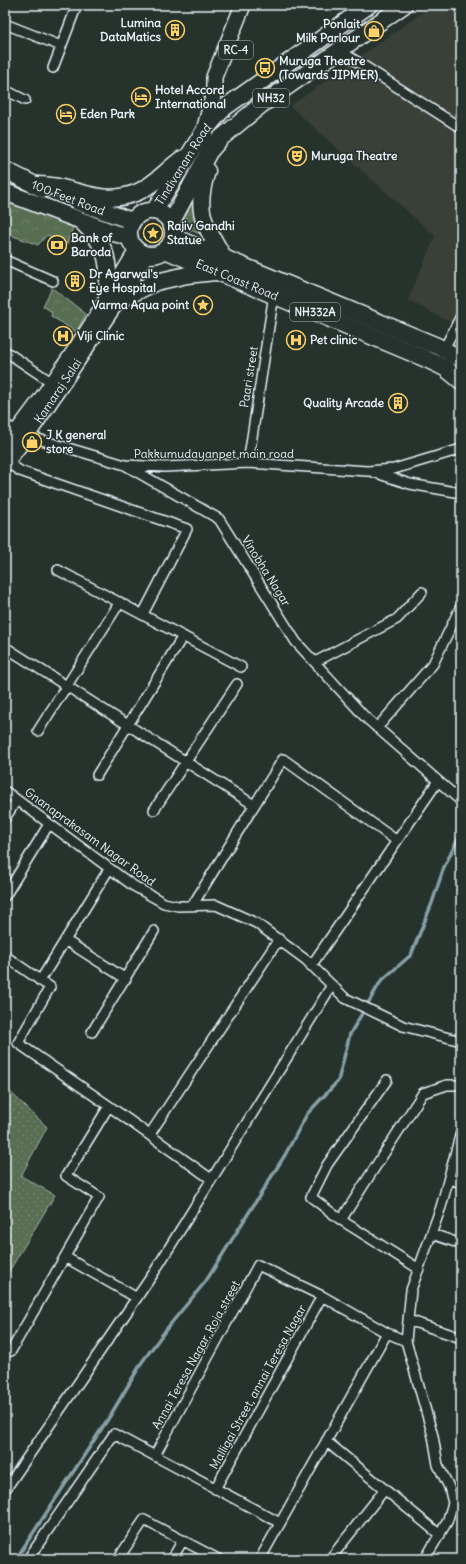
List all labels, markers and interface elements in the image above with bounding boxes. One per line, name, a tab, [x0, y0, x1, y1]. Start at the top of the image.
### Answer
place label: Lumina DataMatics	[100, 15, 162, 44]
place label: Ponlait Milk Parlour	[296, 16, 361, 45]
building icon: Lumina DataMatics	[164, 19, 186, 41]
shop icon: Ponlait Milk Parlour	[363, 20, 385, 42]
road number: RC-4	[219, 41, 253, 59]
place label: Muruga Theatre (Towards JIPMER)	[279, 53, 378, 83]
bus stop icon: Muruga Theatre (Towards JIPMER)	[254, 57, 276, 79]
place label: Hotel Accord International	[155, 82, 226, 111]
hotel icon: Hotel Accord International	[130, 86, 152, 108]
road number: NH32	[253, 89, 289, 107]
hotel icon: Eden Park	[55, 103, 77, 125]
place label: Eden Park	[80, 106, 135, 121]
street label: Tindivanam Road	[152, 120, 214, 208]
theatre icon: Muruga Theatre	[286, 145, 308, 167]
place label: Muruga Theatre	[311, 148, 398, 164]
street label: 100 Feet Road	[29, 177, 107, 218]
place label: Rajiv Gandhi Statue	[167, 218, 235, 247]
place icon: Rajiv Gandhi Statue	[142, 222, 164, 244]
place label: Bank of Baroda	[71, 230, 113, 259]
bank icon: Bank of Baroda	[46, 234, 68, 256]
street label: East Coast Road	[194, 256, 281, 303]
place label: Dr Agarwal's Eye Hospital	[89, 266, 159, 296]
building icon: Dr Agarwal's Eye Hospital	[64, 270, 86, 292]
place icon: Varma Aqua point	[192, 294, 214, 316]
place label: Varma Aqua point	[92, 297, 190, 313]
road number: NH332A	[290, 303, 340, 321]
hospital icon: Viji Clinic	[52, 325, 74, 347]
place label: Viji Clinic	[77, 328, 124, 343]
hospital icon: Pet clinic	[285, 329, 307, 351]
place label: Pet clinic	[310, 332, 357, 347]
street label: Paari street	[236, 345, 261, 409]
street label: Kamaraj Salai	[31, 356, 85, 426]
building icon: Quality Arcade	[387, 392, 409, 414]
place label: Quality Arcade	[303, 395, 385, 411]
place label: J K general store	[46, 427, 107, 456]
shop icon: J K general store	[21, 431, 43, 453]
street label: Pakkumudayanpet main road	[134, 446, 294, 461]
street label: Vinobha Nagar	[239, 533, 294, 609]
street label: Gnanaprakasam Nagar Road	[22, 784, 159, 889]
street label: Annai Teresa Nagar, Roja street	[148, 1278, 243, 1432]
street label: Malligai Street, annai Teresa Nagar	[206, 1302, 309, 1472]

